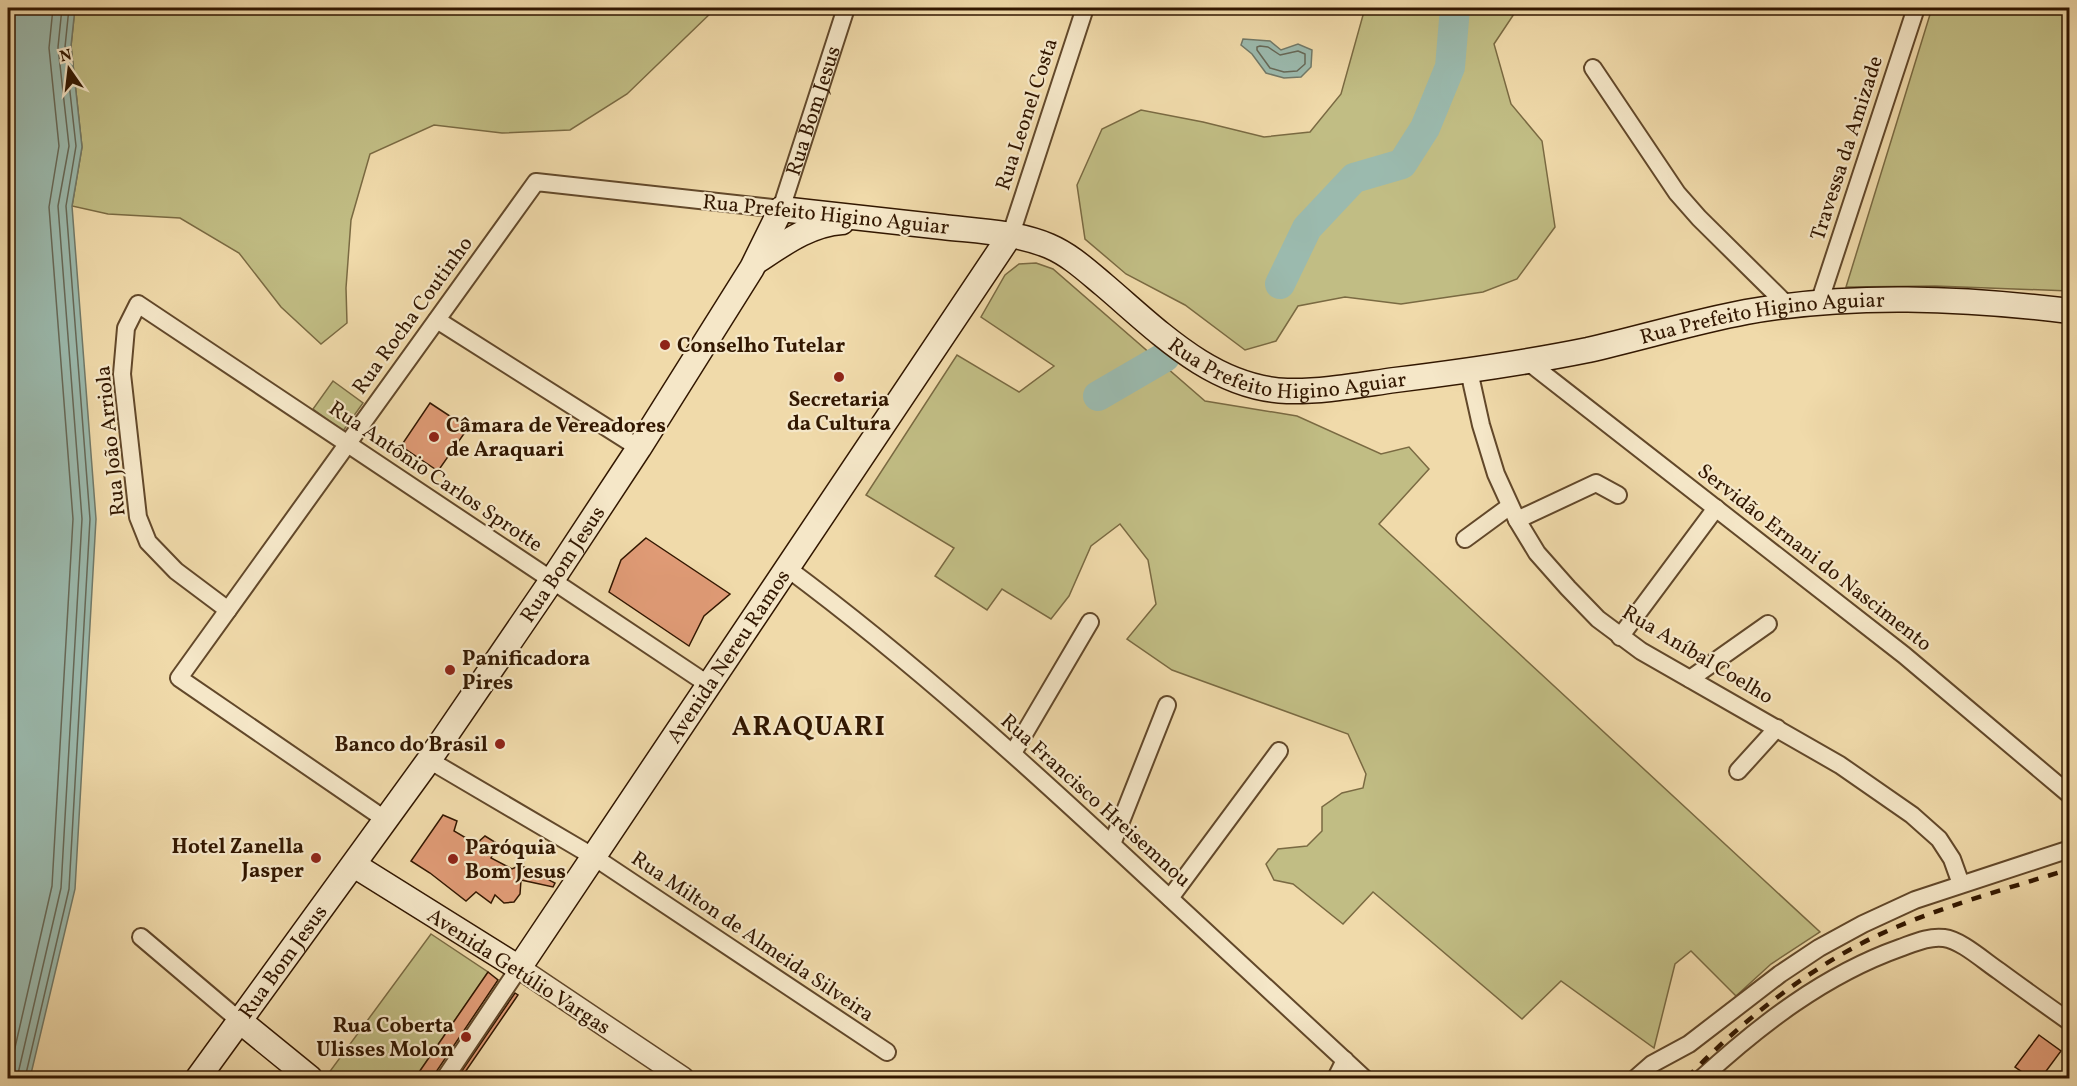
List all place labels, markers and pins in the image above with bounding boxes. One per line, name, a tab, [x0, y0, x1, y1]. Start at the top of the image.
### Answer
place label: Conselho Tutelar	[677, 332, 845, 361]
marker: Conselho Tutelar	[658, 338, 672, 352]
marker: Secretaria da Cultura	[832, 370, 846, 384]
place label: Secretaria da Cultura	[787, 386, 891, 439]
place label: Câmara de Vereadores de Araquari	[446, 412, 666, 465]
marker: Câmara de Vereadores de Araquari	[427, 430, 441, 444]
place label: Panificadora Pires	[462, 645, 590, 698]
marker: Panificadora Pires	[443, 663, 457, 677]
place label: Banco do Brasil	[334, 731, 488, 760]
marker: Banco do Brasil	[493, 737, 507, 751]
place label: Hotel Zanella Jasper	[172, 833, 304, 886]
place label: Paróquia Bom Jesus	[465, 834, 566, 887]
marker: Hotel Zanella Jasper	[309, 851, 323, 865]
marker: Paróquia Bom Jesus	[446, 852, 460, 866]
place label: Rua Coberta Ulisses Molon	[316, 1012, 454, 1065]
marker: Rua Coberta Ulisses Molon	[459, 1030, 473, 1044]

